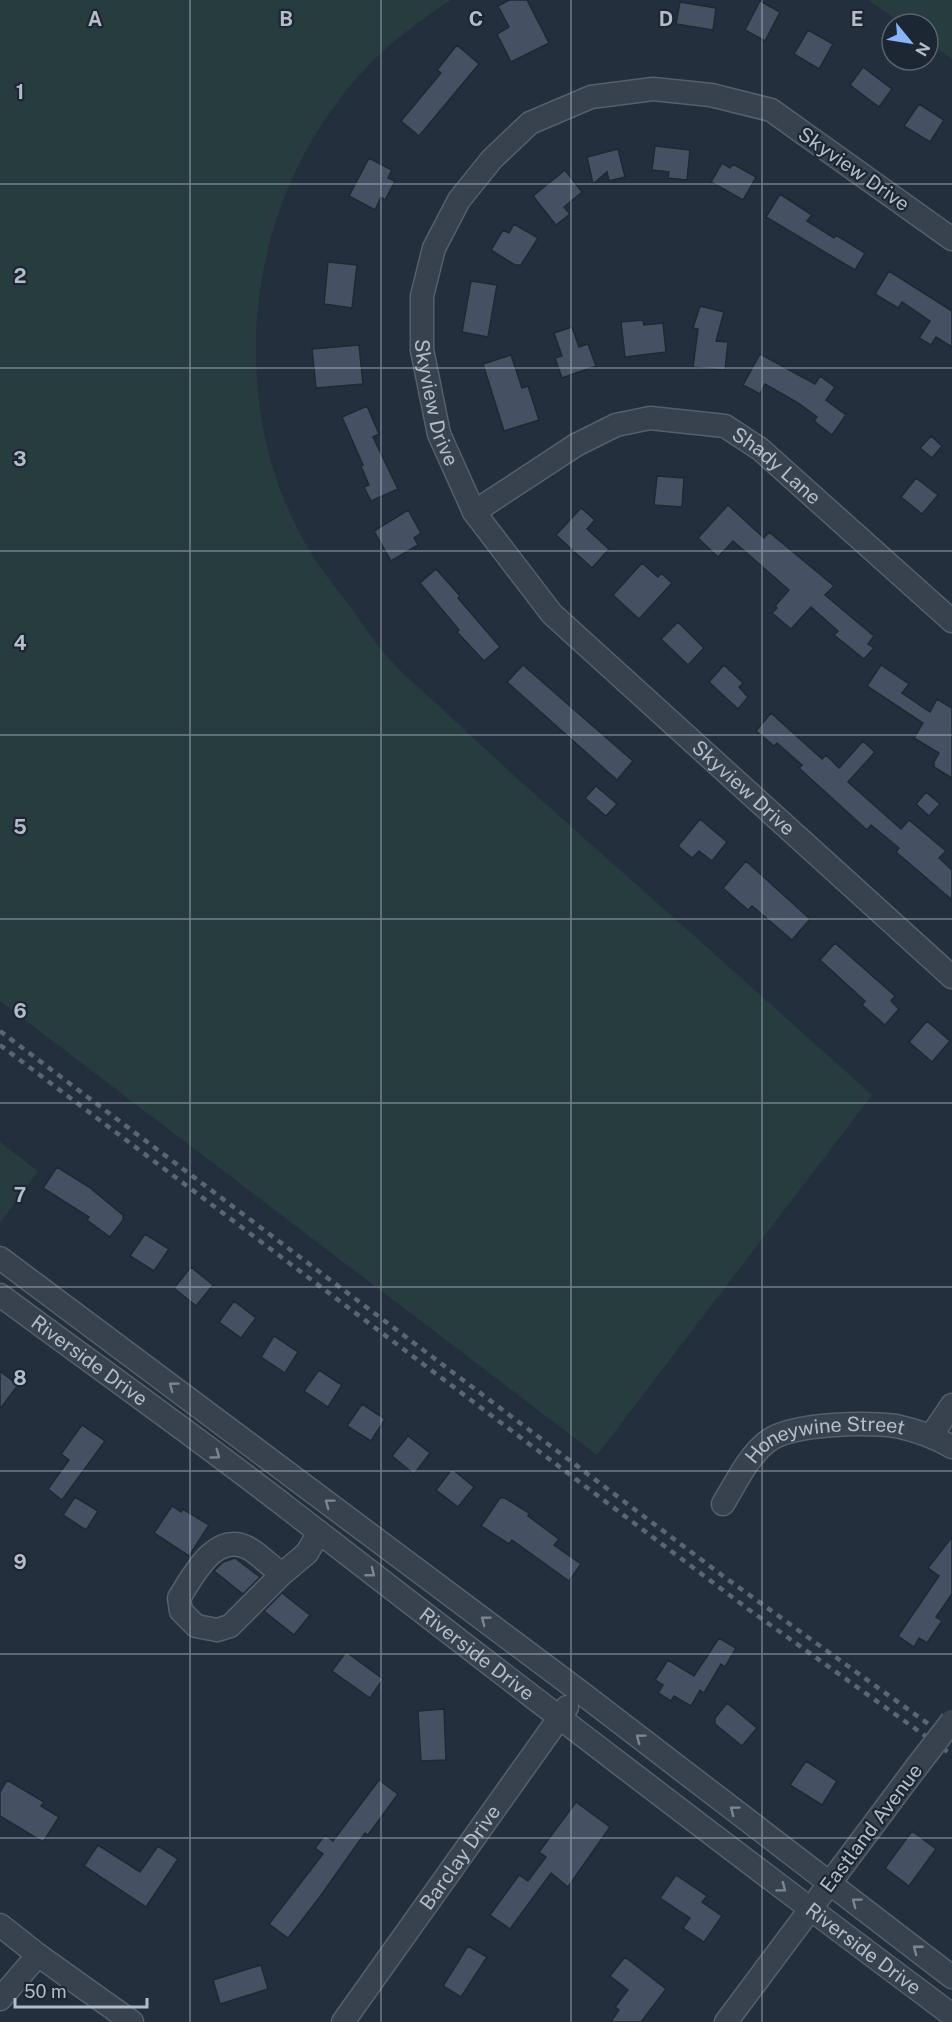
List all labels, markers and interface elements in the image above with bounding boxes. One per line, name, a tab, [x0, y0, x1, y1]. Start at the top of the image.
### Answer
text: A	[88, 7, 102, 31]
text: B	[279, 7, 293, 31]
text: C	[469, 7, 483, 31]
text: D	[659, 7, 673, 31]
text: E	[851, 7, 863, 31]
north arrow	[880, 12, 940, 72]
text: N	[911, 39, 934, 59]
text: 1	[16, 80, 24, 104]
street label: Skyview Drive	[794, 122, 914, 216]
text: 2	[14, 264, 26, 288]
street label: Skyview Drive	[410, 339, 464, 470]
street label: Shady Lane	[727, 422, 826, 510]
text: 3	[13, 447, 27, 471]
text: 4	[13, 631, 27, 655]
street label: Skyview Drive	[687, 735, 800, 840]
text: 5	[13, 815, 27, 839]
text: 6	[13, 999, 27, 1023]
text: 7	[14, 1183, 26, 1207]
street label: Riverside Drive	[26, 1310, 152, 1411]
text: 8	[13, 1366, 27, 1390]
one-way arrow	[168, 1382, 179, 1393]
street label: Honeywine Street	[740, 1412, 907, 1468]
one-way arrow	[209, 1447, 220, 1458]
one-way arrow	[325, 1499, 336, 1510]
text: 9	[13, 1550, 27, 1574]
one-way arrow	[364, 1565, 375, 1576]
street label: Riverside Drive	[415, 1602, 539, 1706]
one-way arrow	[480, 1617, 491, 1628]
one-way arrow	[636, 1734, 647, 1745]
street label: Eastland Avenue	[815, 1759, 927, 1897]
street label: Barclay Drive	[415, 1800, 505, 1914]
one-way arrow	[730, 1806, 741, 1817]
one-way arrow	[776, 1881, 787, 1892]
street label: Riverside Drive	[801, 1898, 926, 2000]
one-way arrow	[852, 1898, 863, 1909]
one-way arrow	[913, 1946, 924, 1957]
scale bar	[15, 1971, 147, 2009]
text: 50 m	[24, 1981, 67, 2002]

